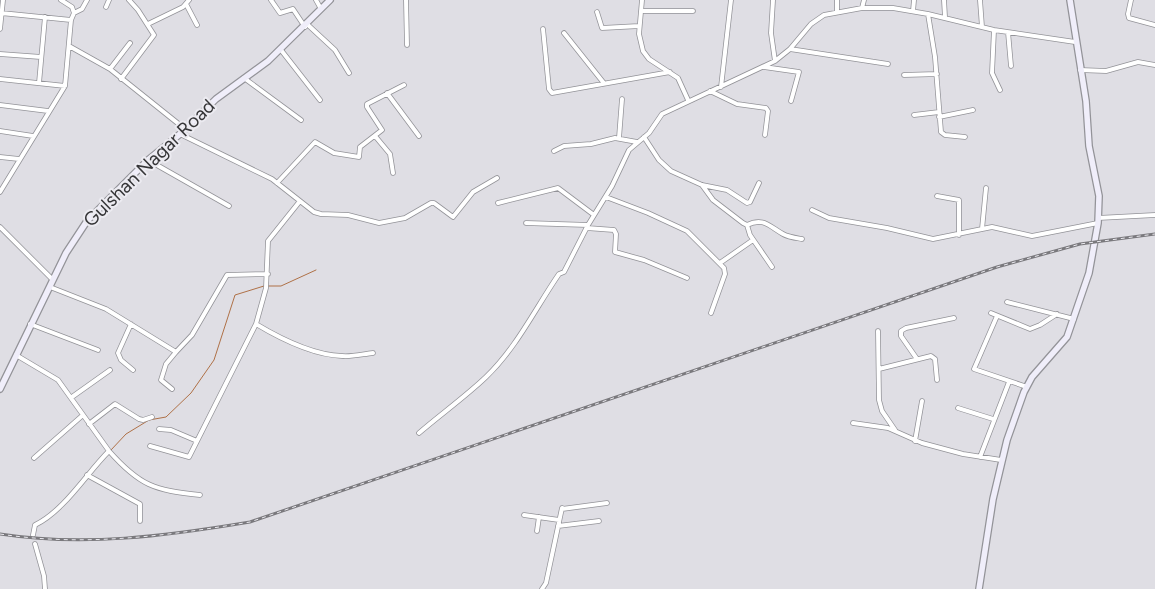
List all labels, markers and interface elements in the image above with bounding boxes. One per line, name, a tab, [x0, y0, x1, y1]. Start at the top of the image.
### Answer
street label: Gulshan Nagar Road	[79, 94, 219, 232]

